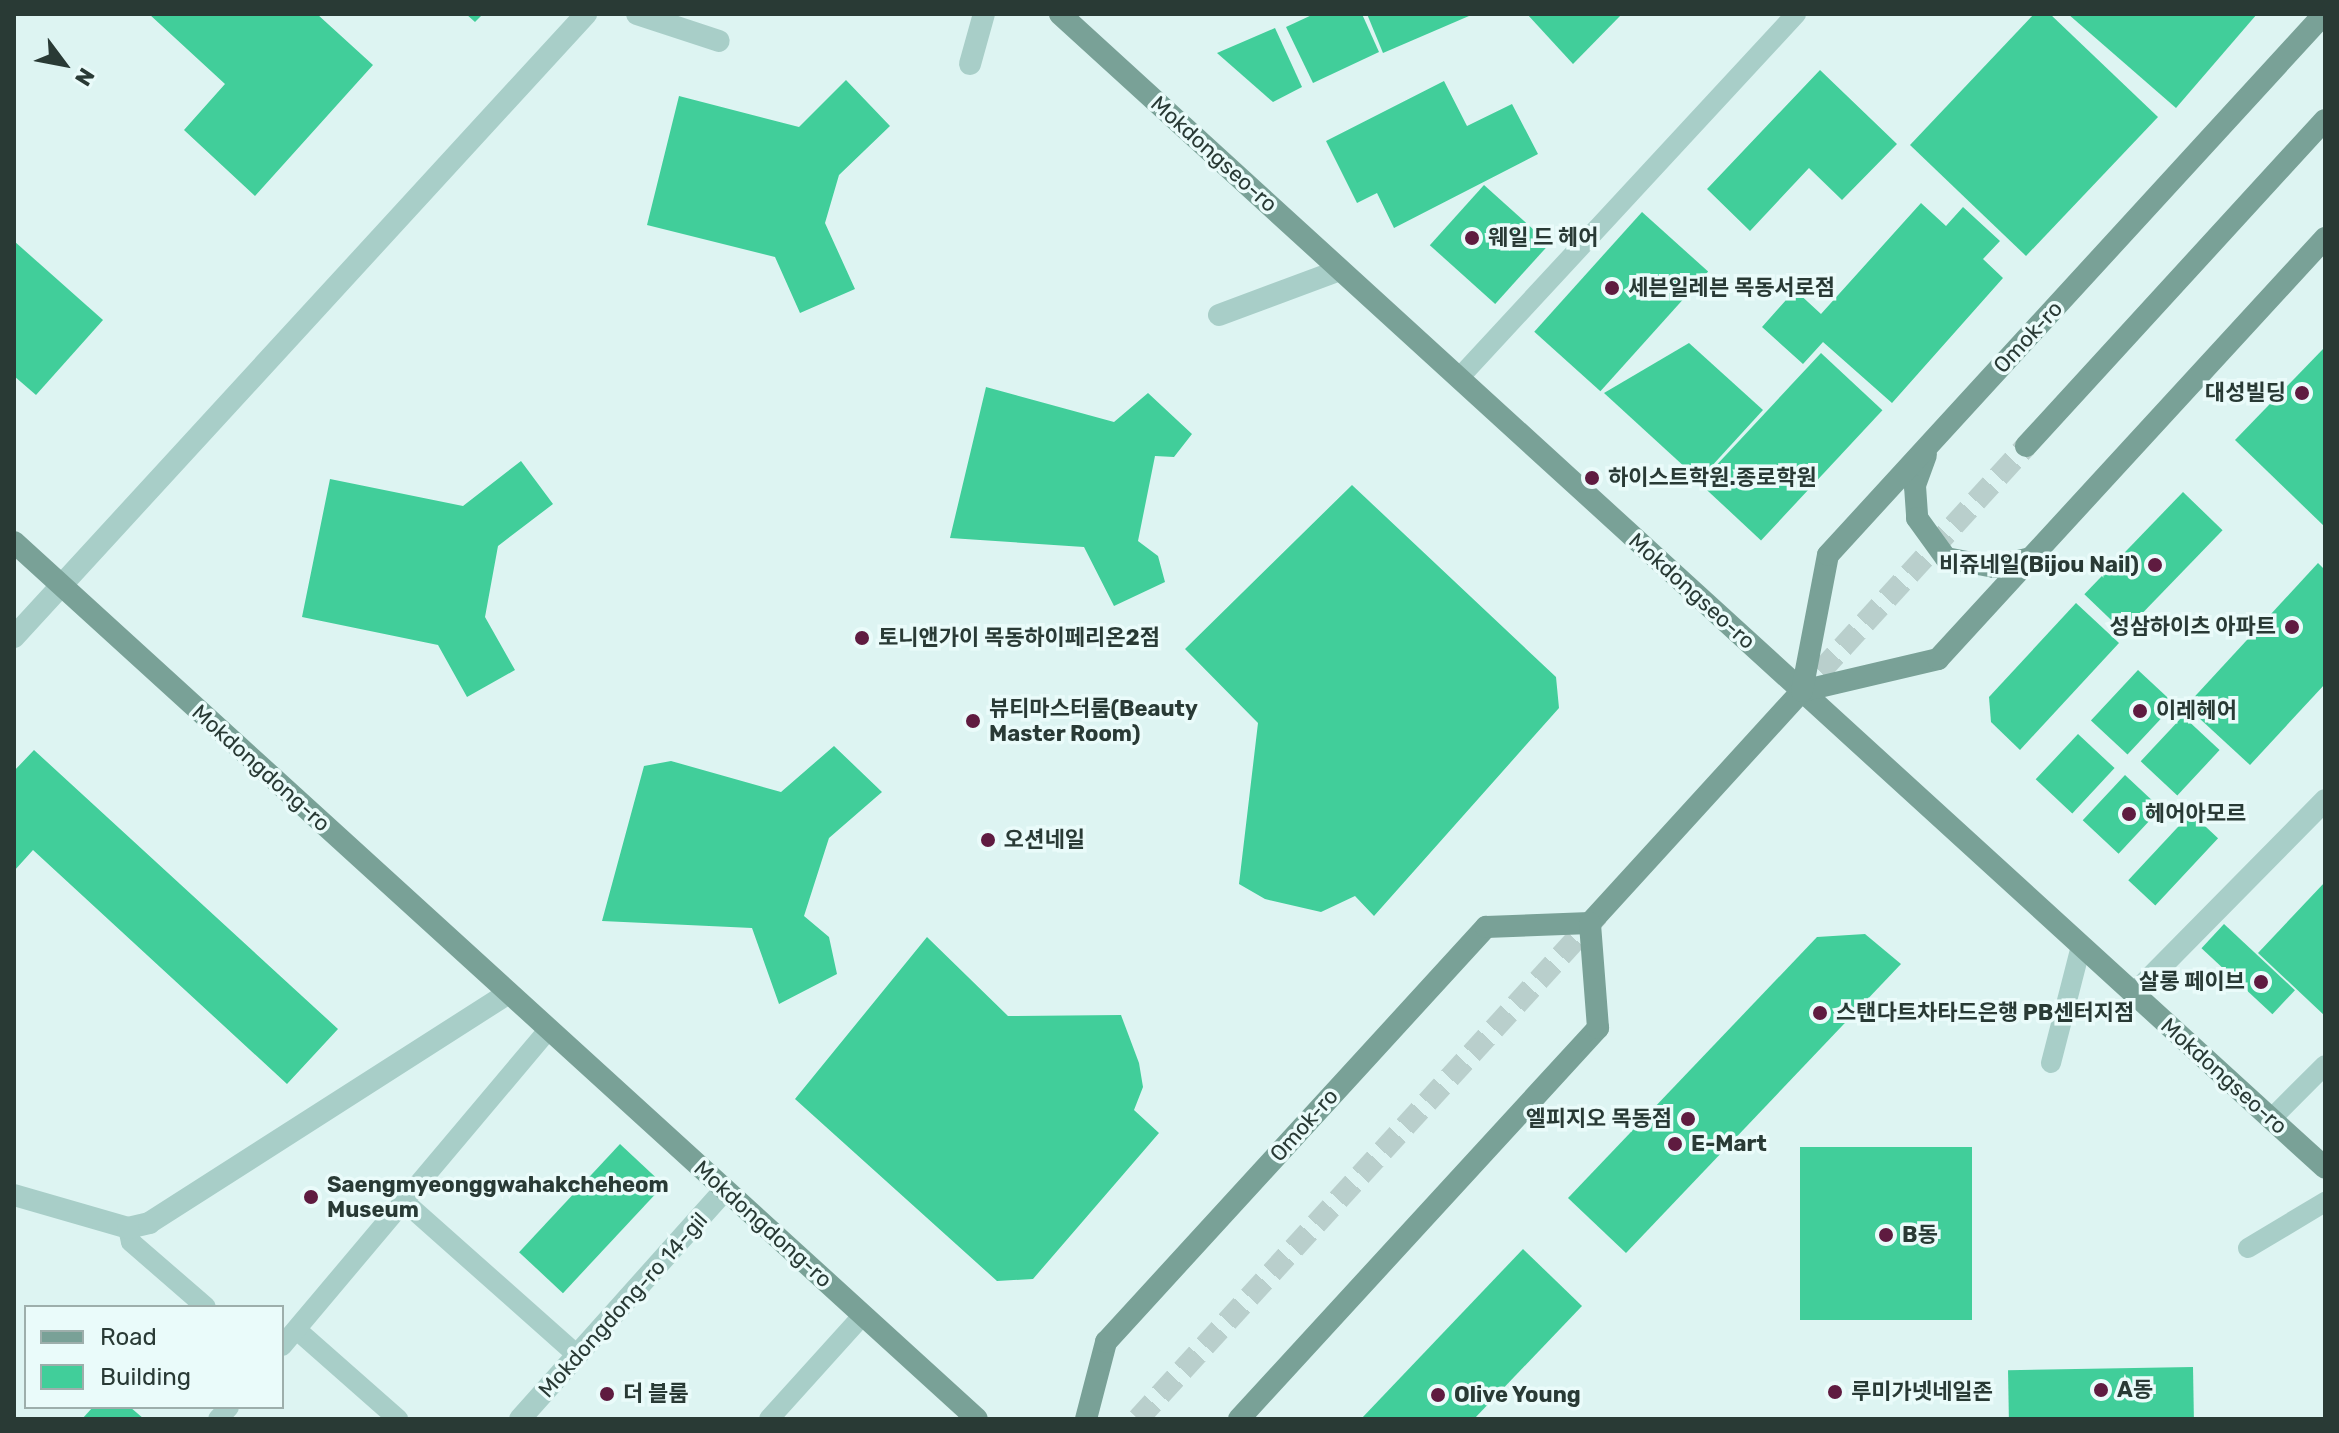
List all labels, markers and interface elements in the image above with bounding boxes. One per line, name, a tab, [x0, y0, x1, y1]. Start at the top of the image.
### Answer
north arrow	[24, 24, 104, 104]
text: N	[69, 63, 100, 91]
street label: Mokdongseo-ro	[1145, 90, 1283, 218]
place label: 웨일 드 헤어	[1488, 225, 1599, 251]
marker: 웨일 드 헤어	[1463, 229, 1481, 247]
place label: 세븐일레븐 목동서로점	[1628, 275, 1835, 301]
marker: 세븐일레븐 목동서로점	[1603, 279, 1621, 297]
street label: Omok-ro	[1988, 295, 2068, 379]
place label: 대성빌딩	[2205, 380, 2286, 406]
marker: 대성빌딩	[2293, 384, 2311, 402]
place label: 하이스트학원.종로학원	[1608, 465, 1817, 491]
marker: 하이스트학원.종로학원	[1583, 469, 1601, 487]
street label: Mokdongseo-ro	[1623, 527, 1761, 655]
place label: 비쥬네일(Bijou Nail)	[1939, 552, 2139, 578]
marker: 비쥬네일(Bijou Nail)	[2146, 556, 2164, 574]
place label: 성삼하이츠 아파트	[2109, 614, 2276, 640]
marker: 성삼하이츠 아파트	[2283, 618, 2301, 636]
place label: 토니앤가이 목동하이페리온2점	[878, 625, 1160, 651]
marker: 토니앤가이 목동하이페리온2점	[853, 629, 871, 647]
place label: 뷰티마스터룸(Beauty Master Room)	[989, 695, 1198, 746]
place label: 이레헤어	[2156, 698, 2237, 724]
street label: Mokdongdong-ro	[187, 699, 335, 837]
marker: 이레헤어	[2131, 702, 2149, 720]
marker: 뷰티마스터룸(Beauty Master Room)	[964, 712, 982, 730]
place label: 헤어아모르	[2145, 801, 2246, 827]
marker: 헤어아모르	[2120, 805, 2138, 823]
place label: 오션네일	[1004, 827, 1085, 853]
marker: 오션네일	[979, 831, 997, 849]
place label: 살롱 페이브	[2139, 969, 2245, 995]
marker: 살롱 페이브	[2252, 973, 2270, 991]
place label: 스탠다트차타드은행 PB센터지점	[1836, 1000, 2134, 1026]
marker: 스탠다트차타드은행 PB센터지점	[1811, 1004, 1829, 1022]
street label: Mokdongseo-ro	[2155, 1012, 2293, 1140]
street label: Omok-ro	[1264, 1083, 1344, 1167]
place label: 엘피지오 목동점	[1526, 1106, 1672, 1132]
marker: 엘피지오 목동점	[1679, 1110, 1697, 1128]
place label: E-Mart	[1691, 1131, 1767, 1157]
marker: E-Mart	[1666, 1135, 1684, 1153]
street label: Mokdongdong-ro	[689, 1155, 837, 1293]
place label: Saengmyeonggwahakcheheom Museum	[327, 1171, 669, 1222]
marker: Saengmyeonggwahakcheheom Museum	[302, 1188, 320, 1206]
street label: Mokdongdong-ro 14-gil	[533, 1207, 713, 1403]
place label: B동	[1902, 1222, 1938, 1248]
marker: B동	[1877, 1226, 1895, 1244]
legend	[24, 1305, 284, 1409]
text: Road	[100, 1323, 157, 1351]
text: Building	[100, 1363, 191, 1391]
place label: A동	[2117, 1377, 2153, 1403]
place label: 루미가넷네일존	[1851, 1379, 1993, 1405]
place label: 더 블룸	[623, 1381, 688, 1407]
marker: A동	[2092, 1381, 2110, 1399]
place label: Olive Young	[1454, 1382, 1581, 1408]
marker: 루미가넷네일존	[1826, 1383, 1844, 1401]
marker: 더 블룸	[598, 1385, 616, 1403]
marker: Olive Young	[1429, 1386, 1447, 1404]

